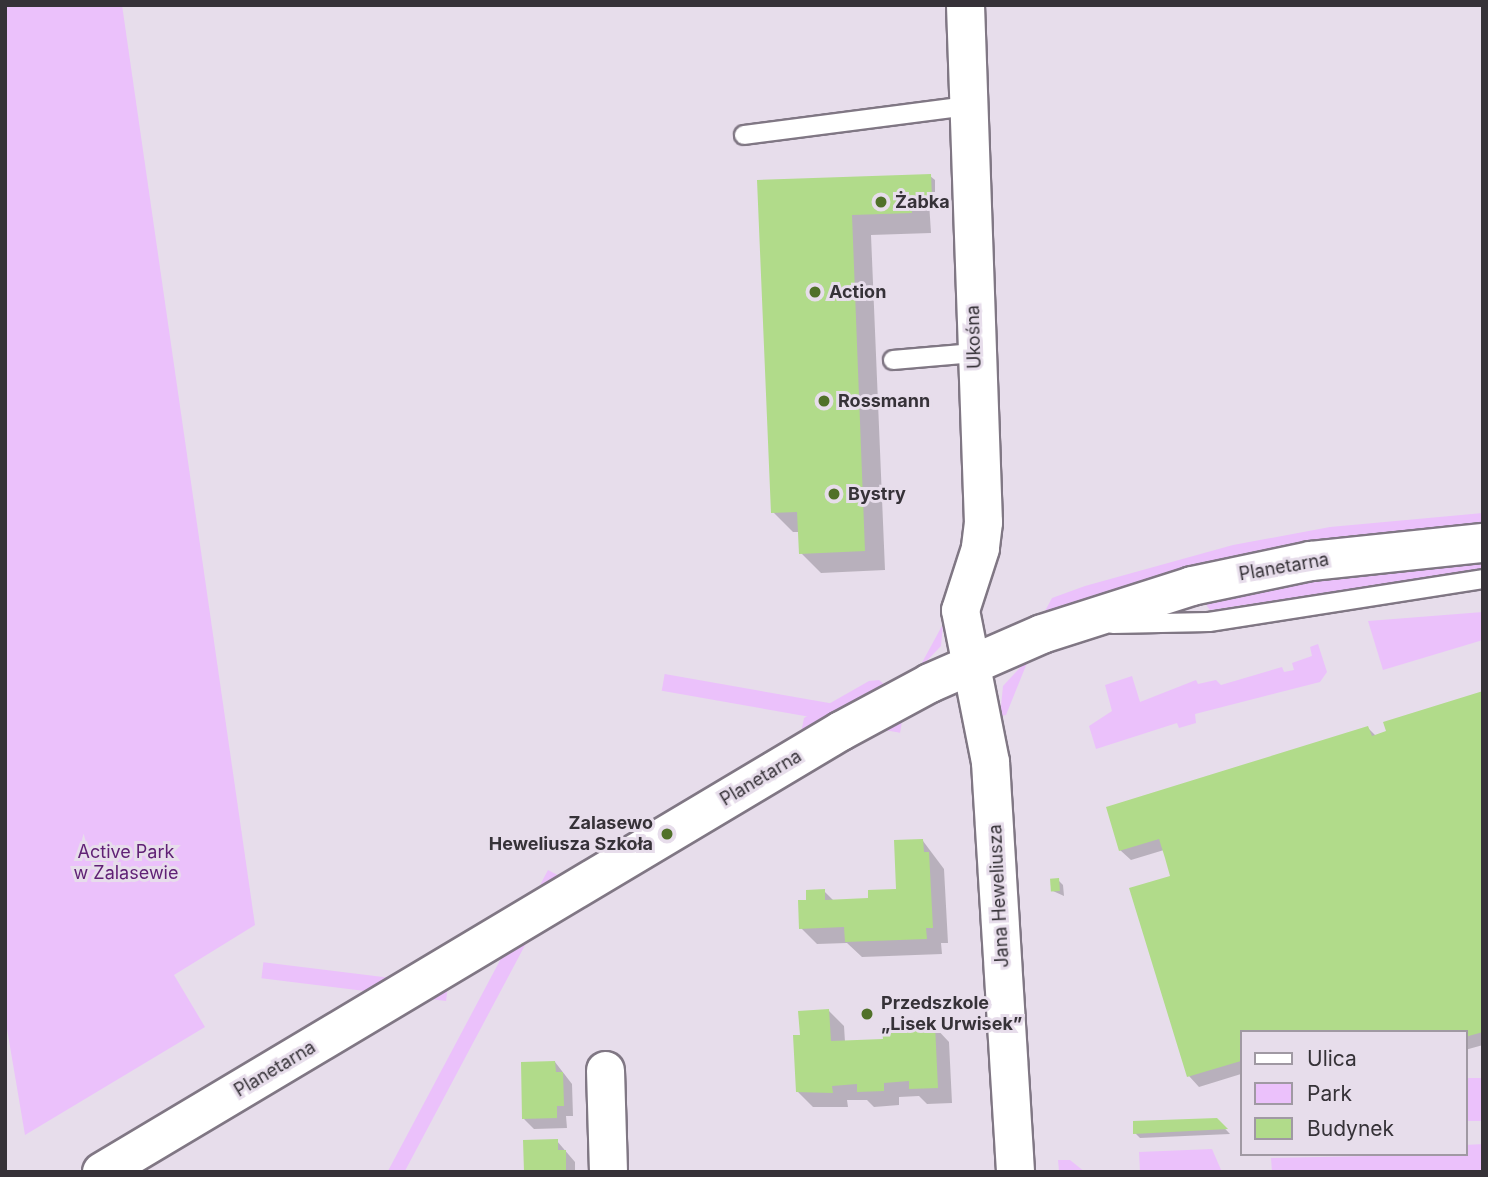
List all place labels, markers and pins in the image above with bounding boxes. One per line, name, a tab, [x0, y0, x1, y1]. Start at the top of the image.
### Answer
place label: Żabka	[895, 191, 950, 213]
marker: Żabka	[873, 194, 889, 210]
place label: Action	[829, 281, 886, 303]
marker: Action	[807, 284, 823, 300]
place label: Rossmann	[838, 390, 930, 412]
marker: Rossmann	[816, 393, 832, 409]
place label: Bystry	[848, 483, 906, 505]
marker: Bystry	[826, 486, 842, 502]
place label: Zalasewo Heweliusza Szkoła	[489, 813, 653, 856]
marker: Zalasewo Heweliusza Szkoła	[659, 826, 675, 842]
place label: Przedszkole „Lisek Urwisek”	[881, 993, 1022, 1036]
marker: Przedszkole „Lisek Urwisek”	[859, 1006, 875, 1022]

